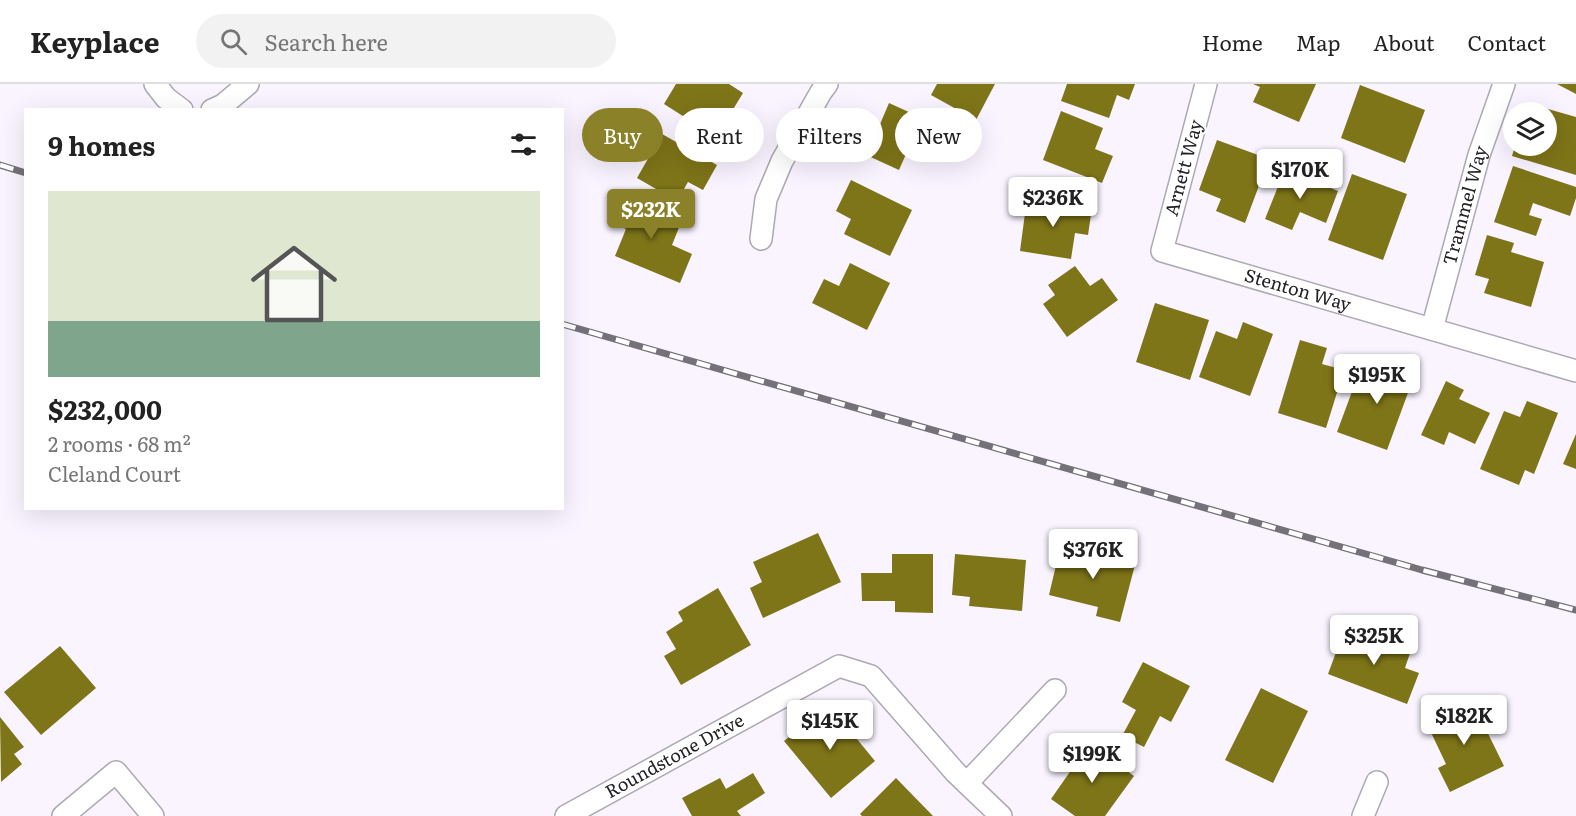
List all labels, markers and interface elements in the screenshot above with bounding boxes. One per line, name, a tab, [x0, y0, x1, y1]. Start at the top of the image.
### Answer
search box	[196, 14, 616, 68]
text: Keyplace	[30, 20, 160, 62]
icon: search	[217, 25, 250, 58]
text: Search here	[265, 25, 388, 58]
text: Home	[1202, 26, 1263, 57]
text: Map	[1296, 26, 1340, 57]
text: About	[1373, 26, 1435, 57]
text: Contact	[1468, 26, 1546, 57]
map controls	[1503, 102, 1557, 156]
button: layers	[1503, 102, 1557, 156]
chip: Buy	[582, 108, 663, 162]
chip: Rent	[675, 108, 764, 162]
chip: Filters	[776, 108, 883, 162]
chip: New	[895, 108, 982, 162]
street label: Arnett Way	[1157, 116, 1209, 219]
text: 9 homes	[48, 125, 155, 164]
icon: filters	[507, 128, 540, 161]
street label: Trammel Way	[1435, 141, 1494, 268]
pin: $170K	[1258, 149, 1342, 200]
text: $170K	[1271, 153, 1329, 183]
pin: $236K	[1011, 177, 1095, 228]
text: $236K	[1022, 181, 1084, 211]
pin: $232K	[609, 189, 693, 240]
text: $232K	[621, 193, 681, 223]
icon: home	[240, 230, 348, 338]
street label: Stenton Way	[1242, 261, 1355, 317]
pin: $195K	[1335, 354, 1419, 405]
text: $195K	[1348, 358, 1406, 388]
text: $232,000	[48, 389, 162, 428]
text: 2 rooms · 68 m²	[48, 428, 191, 458]
text: Cleland Court	[48, 458, 181, 488]
pin: $376K	[1051, 529, 1135, 580]
text: $376K	[1063, 533, 1123, 563]
pin: $325K	[1332, 615, 1416, 666]
text: $325K	[1344, 619, 1404, 649]
pin: $182K	[1422, 695, 1506, 746]
text: $182K	[1435, 699, 1493, 729]
pin: $145K	[788, 700, 872, 751]
text: $145K	[801, 704, 859, 734]
street label: Roundstone Drive	[600, 706, 748, 804]
pin: $199K	[1050, 733, 1134, 784]
text: $199K	[1063, 737, 1121, 767]

